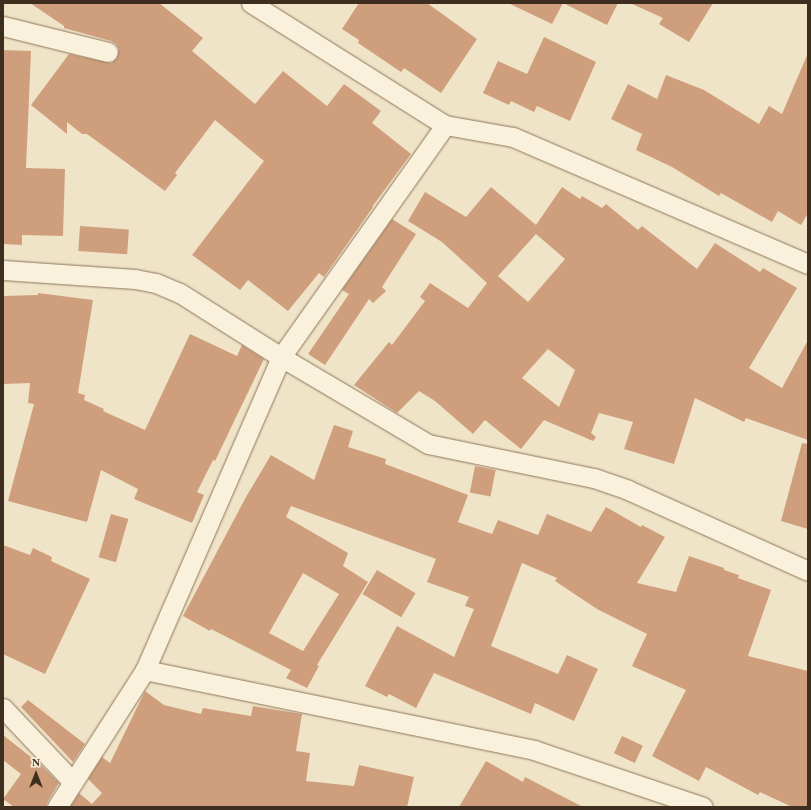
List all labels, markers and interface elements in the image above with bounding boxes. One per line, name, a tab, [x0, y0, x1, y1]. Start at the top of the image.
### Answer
north arrow	[16, 754, 56, 794]
text: N	[32, 756, 40, 768]

